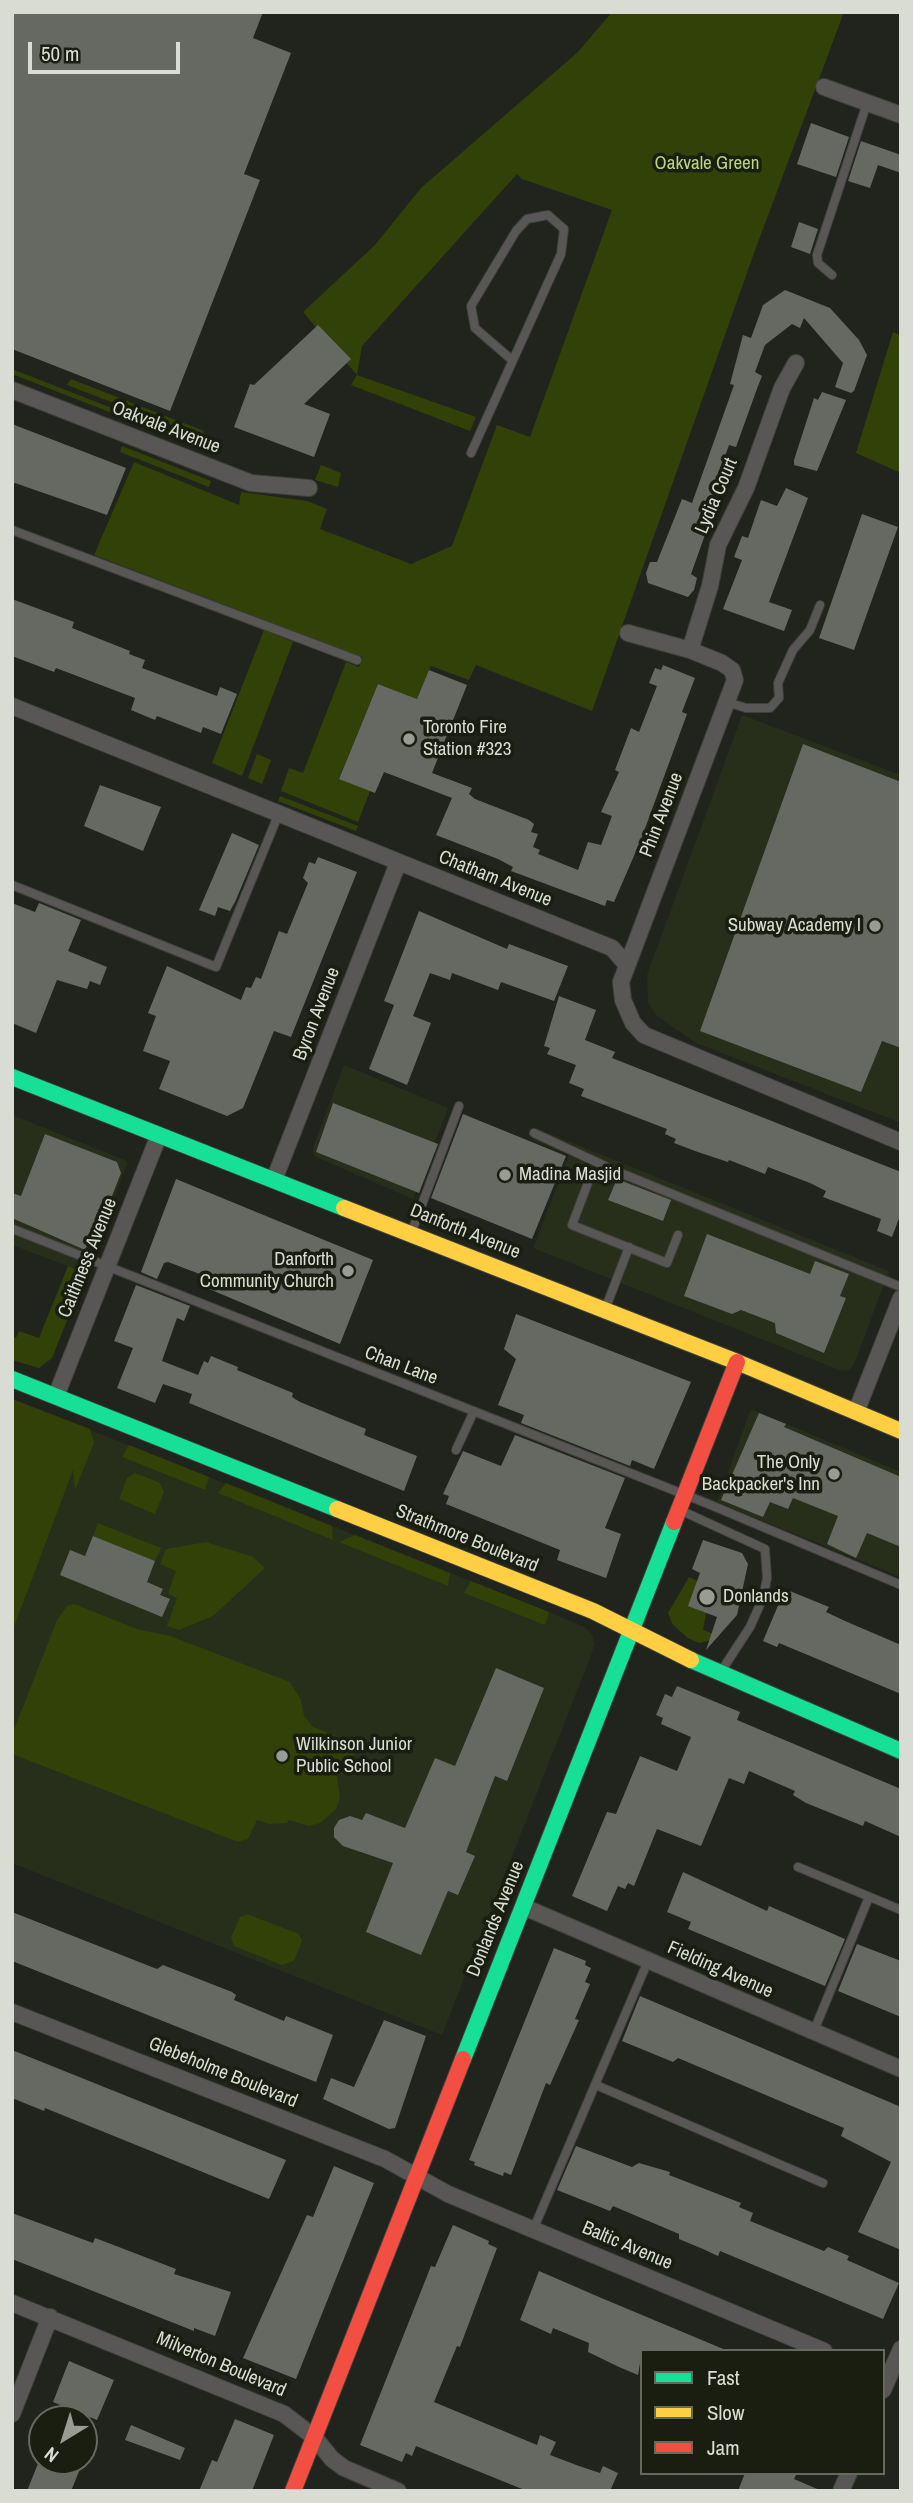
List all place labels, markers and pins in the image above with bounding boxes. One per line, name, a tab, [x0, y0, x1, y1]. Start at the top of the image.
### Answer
place label: Toronto Fire Station #323	[423, 717, 511, 761]
marker: Toronto Fire Station #323	[401, 731, 417, 747]
place label: Subway Academy I	[728, 915, 861, 937]
marker: Subway Academy I	[867, 918, 883, 934]
place label: Madina Masjid	[519, 1164, 621, 1186]
marker: Madina Masjid	[497, 1167, 513, 1183]
place label: Danforth Community Church	[200, 1249, 334, 1293]
marker: Danforth Community Church	[340, 1263, 356, 1279]
place label: The Only Backpacker's Inn	[702, 1452, 820, 1496]
marker: The Only Backpacker's Inn	[826, 1466, 842, 1482]
place label: Donlands	[723, 1586, 789, 1608]
marker: Donlands	[697, 1587, 717, 1607]
place label: Wilkinson Junior Public School	[296, 1734, 412, 1778]
marker: Wilkinson Junior Public School	[274, 1748, 290, 1764]

